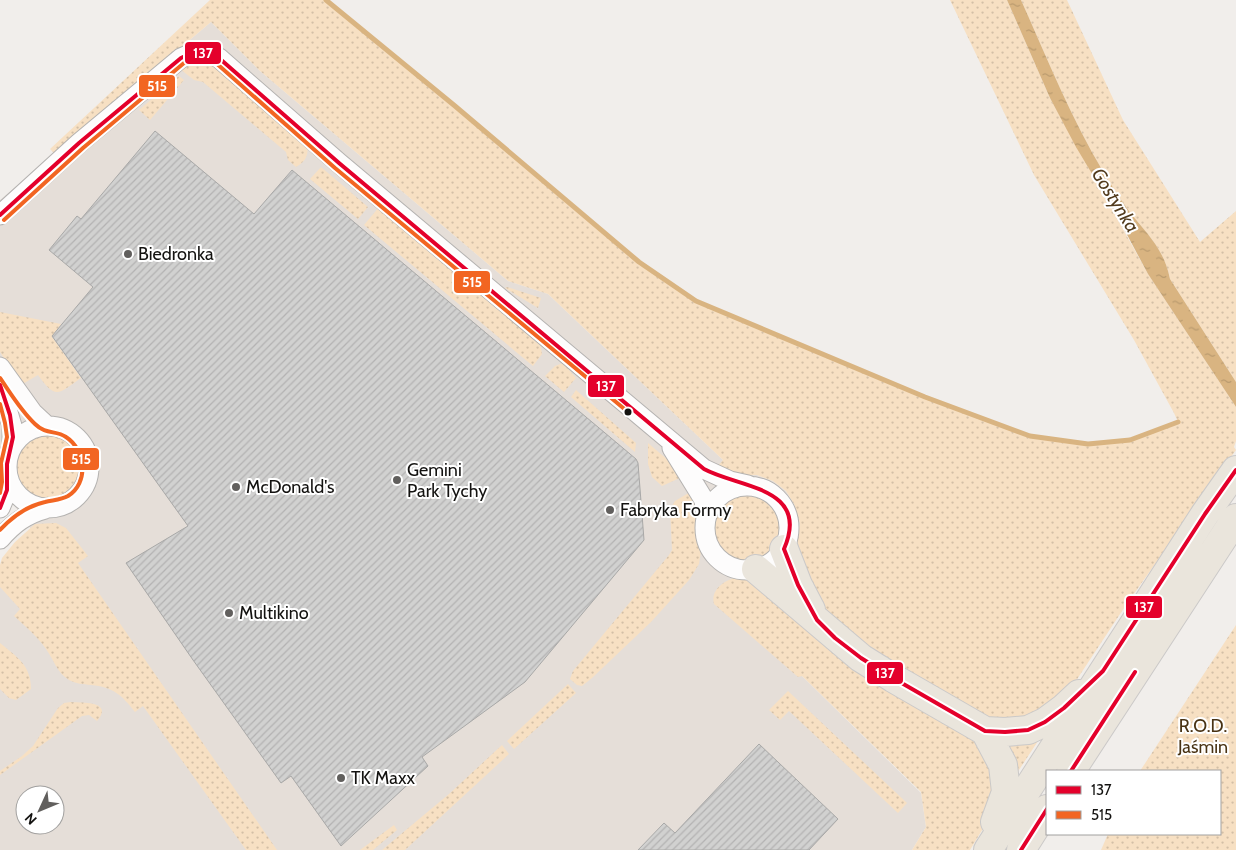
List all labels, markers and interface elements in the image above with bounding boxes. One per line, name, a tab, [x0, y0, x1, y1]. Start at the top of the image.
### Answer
line badge: 137	[184, 41, 222, 65]
text: 137	[193, 44, 214, 62]
line badge: 515	[138, 74, 176, 98]
text: 515	[147, 77, 167, 95]
water label: Gostynka	[1087, 164, 1144, 237]
place label: Biedronka	[138, 243, 214, 265]
marker: Biedronka	[122, 248, 134, 260]
line badge: 515	[453, 270, 491, 294]
text: 515	[462, 273, 482, 291]
line badge: 137	[587, 374, 625, 398]
text: 137	[596, 377, 617, 395]
unlabelled marker	[623, 407, 633, 417]
line badge: 515	[62, 447, 100, 471]
text: 515	[71, 450, 91, 468]
place label: Gemini Park Tychy	[407, 459, 487, 502]
marker: Gemini Park Tychy	[391, 474, 403, 486]
place label: McDonald's	[246, 476, 334, 498]
marker: McDonald's	[230, 481, 242, 493]
place label: Fabryka Formy	[620, 499, 731, 521]
marker: Fabryka Formy	[604, 504, 616, 516]
line badge: 137	[1125, 595, 1163, 619]
text: 137	[1134, 598, 1155, 616]
place label: Multikino	[239, 602, 309, 624]
marker: Multikino	[223, 607, 235, 619]
line badge: 137	[866, 661, 904, 685]
text: 137	[875, 664, 896, 682]
park label: R.O.D. Jaśmin	[1177, 715, 1228, 758]
place label: TK Maxx	[351, 767, 416, 789]
legend	[1046, 770, 1221, 835]
marker: TK Maxx	[335, 772, 347, 784]
text: 137	[1091, 781, 1112, 799]
north arrow	[15, 785, 65, 835]
text: 515	[1091, 806, 1112, 824]
text: N	[21, 809, 41, 829]

